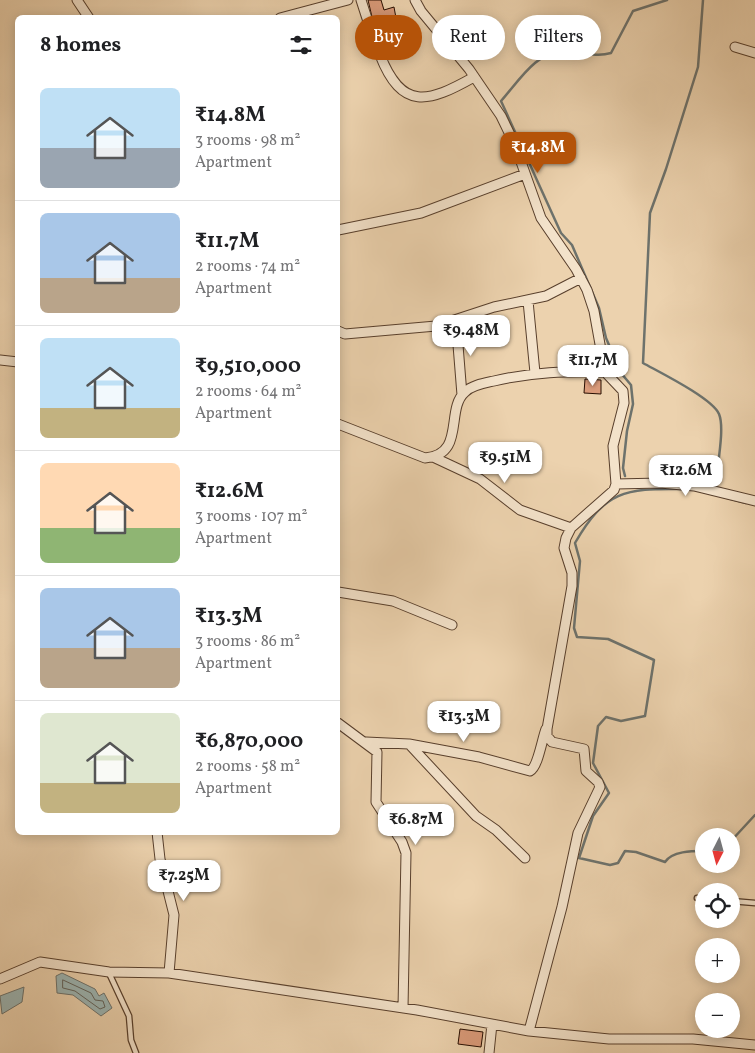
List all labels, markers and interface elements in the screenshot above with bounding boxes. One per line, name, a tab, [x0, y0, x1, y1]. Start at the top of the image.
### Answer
chip: Buy	[355, 15, 422, 60]
chip: Rent	[432, 15, 505, 60]
chip: Filters	[515, 15, 601, 60]
text: 8 homes	[40, 31, 121, 60]
icon: filters	[287, 31, 315, 59]
text: ₹14.8M	[195, 101, 266, 130]
icon: home	[80, 108, 140, 168]
text: 3 rooms · 98 m²	[195, 130, 300, 152]
pin: ₹14.8M	[497, 132, 579, 174]
text: ₹14.8M	[511, 137, 565, 159]
text: Apartment	[195, 152, 272, 174]
text: ₹11.7M	[195, 227, 259, 256]
icon: home	[80, 233, 140, 293]
text: 2 rooms · 74 m²	[195, 256, 300, 278]
text: Apartment	[195, 278, 272, 300]
pin: ₹9.48M	[430, 314, 512, 357]
text: ₹9.48M	[443, 320, 499, 342]
pin: ₹11.7M	[552, 344, 634, 387]
text: ₹11.7M	[569, 350, 617, 372]
text: ₹9,510,000	[195, 352, 301, 381]
icon: home	[80, 358, 140, 418]
text: 2 rooms · 64 m²	[195, 381, 302, 403]
text: Apartment	[195, 403, 272, 425]
pin: ₹9.51M	[464, 442, 546, 484]
text: ₹9.51M	[479, 447, 531, 469]
pin: ₹12.6M	[645, 454, 727, 497]
text: ₹12.6M	[660, 460, 712, 482]
text: ₹12.6M	[195, 477, 264, 506]
icon: home	[80, 483, 140, 543]
text: 3 rooms · 107 m²	[195, 506, 308, 528]
text: Apartment	[195, 528, 272, 550]
text: ₹13.3M	[195, 602, 262, 631]
icon: home	[80, 608, 140, 668]
text: 3 rooms · 86 m²	[195, 631, 300, 653]
text: Apartment	[195, 653, 272, 675]
pin: ₹13.3M	[423, 700, 505, 743]
text: ₹13.3M	[438, 706, 490, 728]
text: ₹6,870,000	[195, 727, 303, 756]
icon: home	[80, 733, 140, 793]
text: 2 rooms · 58 m²	[195, 756, 300, 778]
text: Apartment	[195, 778, 272, 800]
pin: ₹6.87M	[375, 804, 457, 846]
text: ₹6.87M	[389, 809, 443, 831]
north arrow	[695, 828, 740, 872]
map controls	[695, 828, 740, 1038]
pin: ₹7.25M	[143, 860, 225, 902]
text: ₹7.25M	[159, 865, 209, 887]
button: locate	[695, 883, 740, 928]
button: +	[695, 938, 740, 983]
button: −	[695, 993, 740, 1038]

